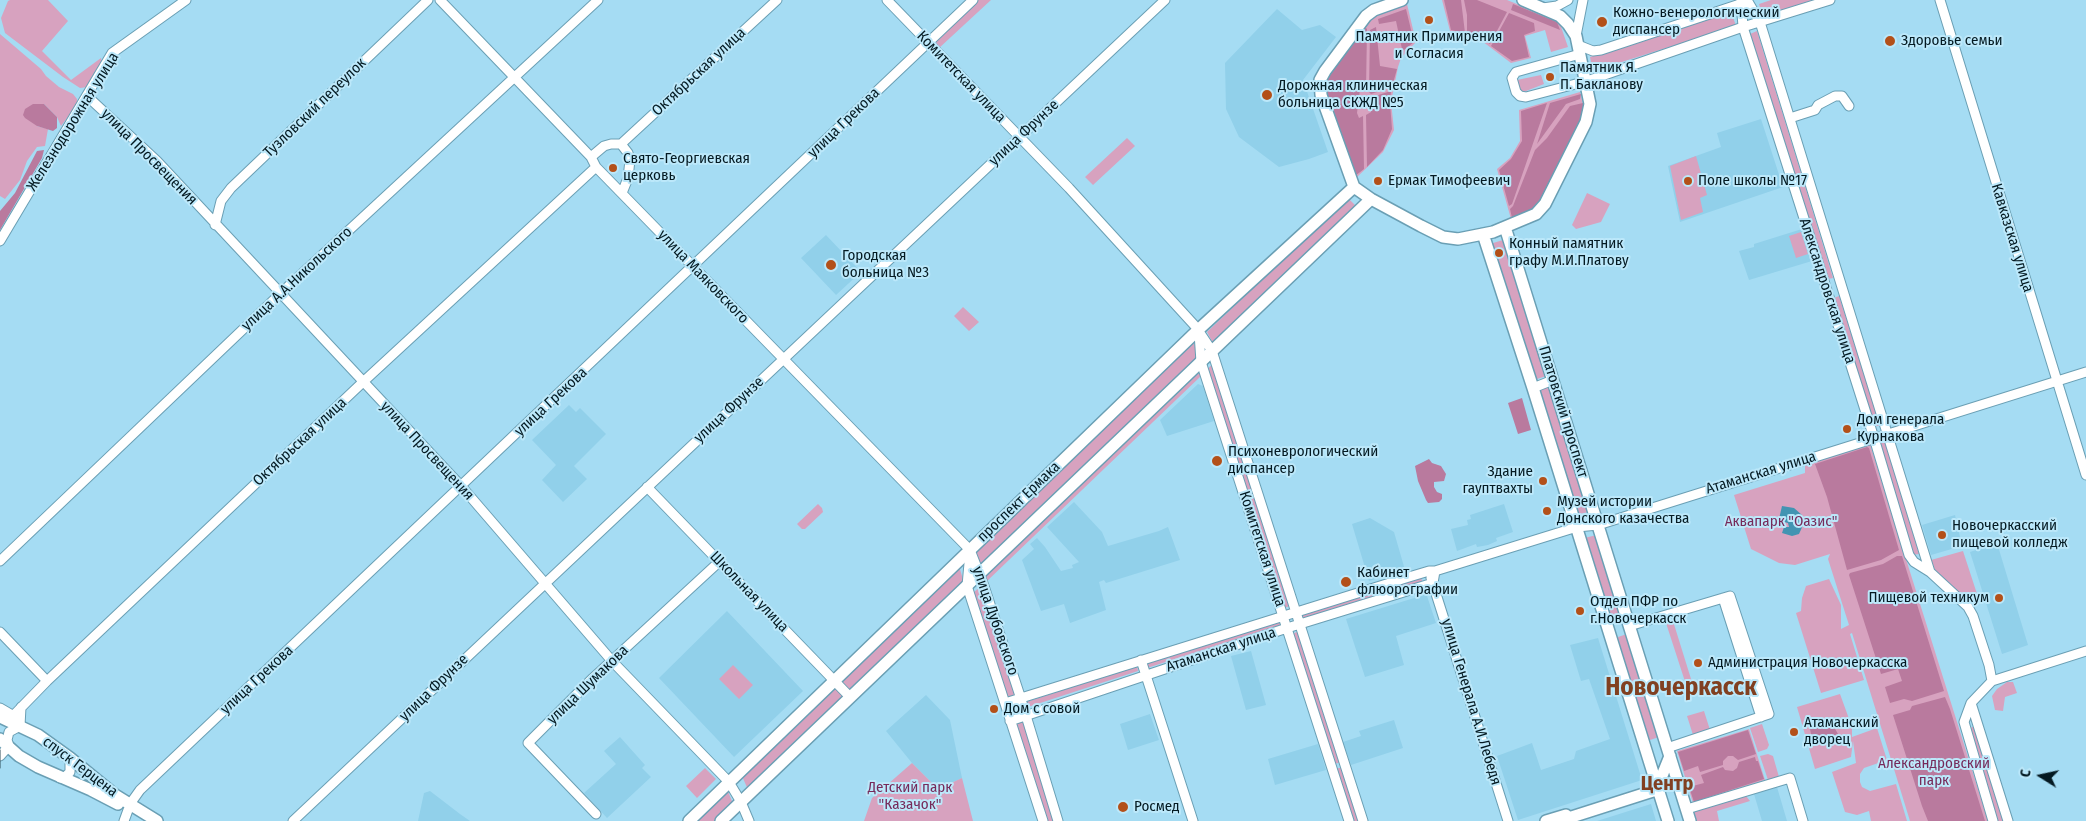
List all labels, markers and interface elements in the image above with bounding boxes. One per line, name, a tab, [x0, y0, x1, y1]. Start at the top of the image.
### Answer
place label: Кожно-венерологический диспансер	[1613, 4, 1779, 39]
marker: Памятник Примирения и Cогласия	[1423, 14, 1435, 26]
marker: Кожно-венерологический диспансер	[1595, 15, 1609, 29]
street label: Октябрьская улица	[648, 24, 750, 120]
street label: Комитетская улица	[913, 27, 1009, 127]
place label: Памятник Примирения и Cогласия	[1356, 28, 1502, 63]
place label: Здоровье семьи	[1901, 32, 2003, 50]
marker: Здоровье семьи	[1883, 34, 1897, 48]
street label: Железнодорожная улица	[23, 49, 123, 195]
street label: Тузловский переулок	[260, 54, 370, 162]
place label: Памятник Я. П. Бакланову	[1560, 59, 1643, 94]
marker: Памятник Я. П. Бакланову	[1544, 71, 1556, 83]
place label: Дорожная клиническая больница СКЖД №5	[1278, 77, 1428, 112]
street label: улица Грекова	[804, 84, 884, 162]
marker: Дорожная клиническая больница СКЖД №5	[1260, 88, 1274, 102]
street label: улица Фрунзе	[985, 96, 1063, 170]
street label: улица Просвещения	[97, 105, 201, 209]
place label: Свято-Георгиевская церковь	[623, 150, 750, 185]
marker: Свято-Георгиевская церковь	[607, 162, 619, 174]
place label: Ермак Тимофеевич	[1388, 172, 1510, 190]
place label: Поле школы №17	[1698, 172, 1807, 190]
marker: Ермак Тимофеевич	[1372, 175, 1384, 187]
marker: Поле школы №17	[1682, 175, 1694, 187]
street label: Кавказская улица	[1987, 181, 2037, 295]
street label: Александровская улица	[1795, 216, 1859, 366]
street label: улица А.А.Никольского	[238, 223, 356, 335]
street label: улица Маяковского	[654, 226, 752, 328]
place label: Конный памятник графу М.И.Платову	[1509, 235, 1629, 270]
place label: Городская больница №3	[842, 247, 929, 282]
marker: Конный памятник графу М.И.Платову	[1493, 247, 1505, 259]
marker: Городская больница №3	[824, 258, 838, 272]
street label: Платовский проспект	[1534, 344, 1592, 480]
street label: улица Грекова	[511, 364, 591, 440]
street label: улица Фрунзе	[690, 373, 768, 447]
street label: Октябрьская улица	[249, 394, 351, 490]
street label: улица Просвещения	[376, 398, 478, 504]
place label: Дом генерала Курнакова	[1857, 411, 1944, 446]
marker: Дом генерала Курнакова	[1841, 423, 1853, 435]
place label: Психоневрологический диспансер	[1228, 443, 1378, 478]
street label: Атаманская улица	[1704, 448, 1818, 498]
marker: Психоневрологический диспансер	[1210, 454, 1224, 468]
street label: проспект Ермака	[974, 458, 1064, 546]
place label: Здание гауптвахты	[1463, 463, 1533, 498]
marker: Здание гауптвахты	[1537, 475, 1549, 487]
street label: Комитетская улица	[1235, 489, 1289, 609]
place label: Музей истории Донского казачества	[1557, 493, 1689, 528]
marker: Музей истории Донского казачества	[1541, 505, 1553, 517]
park label: Аквапарк "Оазис"	[1725, 513, 1837, 531]
place label: Новочеркасский пищевой колледж	[1952, 517, 2067, 552]
marker: Новочеркасский пищевой колледж	[1936, 529, 1948, 541]
street label: Школьная улица	[706, 548, 792, 636]
street label: улица Дубовского	[968, 564, 1022, 678]
place label: Кабинет флюорографии	[1357, 564, 1458, 599]
marker: Кабинет флюорографии	[1339, 575, 1353, 589]
place label: Пищевой техникум	[1868, 589, 1989, 607]
marker: Пищевой техникум	[1993, 592, 2005, 604]
place label: Отдел ПФР по г.Новочеркасск	[1590, 593, 1686, 628]
marker: Отдел ПФР по г.Новочеркасск	[1574, 605, 1586, 617]
street label: улица Генерала А.И.Лебедя	[1437, 617, 1505, 787]
street label: Атаманская улица	[1164, 624, 1278, 676]
street label: улица Грекова	[217, 642, 297, 718]
street label: улица Шумакова	[544, 642, 632, 728]
street label: улица Фрунзе	[396, 651, 472, 725]
place label: Администрация Новочеркасска	[1708, 654, 1907, 672]
marker: Администрация Новочеркасска	[1692, 657, 1704, 669]
district label: Новочеркасск	[1605, 673, 1757, 703]
place label: Дом с совой	[1004, 700, 1080, 718]
marker: Дом с совой	[988, 703, 1000, 715]
place label: Атаманский дворец	[1804, 714, 1879, 749]
marker: Атаманский дворец	[1788, 726, 1800, 738]
street label: спуск Герцена	[39, 733, 121, 801]
north arrow	[2016, 751, 2066, 801]
park label: Александровский парк	[1878, 755, 1990, 790]
text: С	[2017, 768, 2035, 778]
district label: Центр	[1641, 772, 1693, 796]
park label: Детский парк "Казачок"	[868, 779, 952, 814]
place label: Росмед	[1134, 798, 1180, 816]
marker: Росмед	[1116, 800, 1130, 814]

